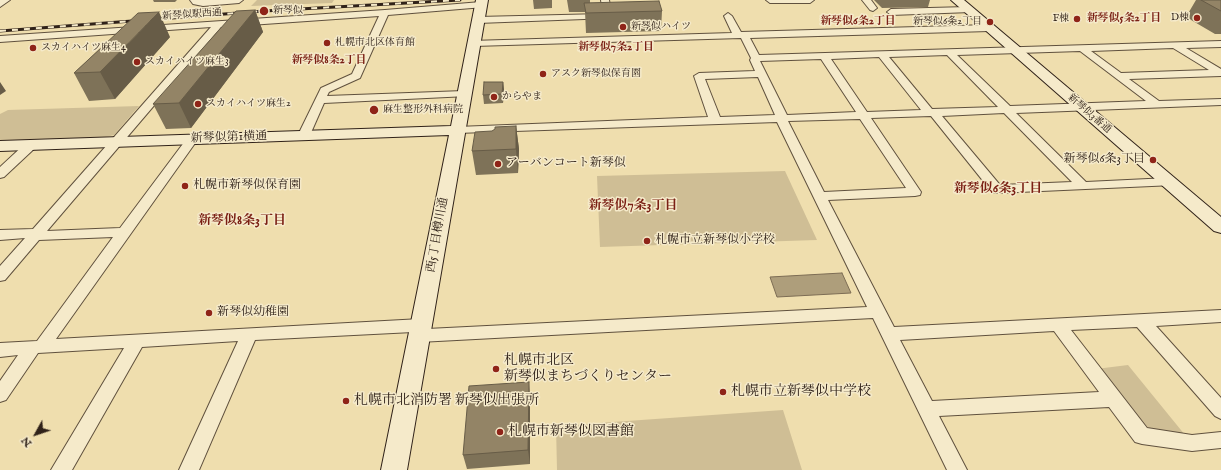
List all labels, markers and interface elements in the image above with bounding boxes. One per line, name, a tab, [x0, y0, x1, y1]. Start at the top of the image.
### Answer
marker: 新琴似	[258, 5, 270, 17]
place label: 新琴似	[273, 5, 303, 17]
street label: 新琴似駅西通	[162, 7, 222, 23]
district label: 新琴似5条2丁目	[1086, 12, 1162, 26]
place label: D棟	[1171, 12, 1189, 24]
place label: F棟	[1053, 13, 1069, 25]
marker: D棟	[1192, 13, 1202, 23]
marker: F棟	[1072, 14, 1082, 24]
district label: 新琴似6条2丁目	[820, 15, 896, 29]
place label: 新琴似6条2丁目	[913, 16, 982, 28]
marker: 新琴似6条2丁目	[985, 17, 995, 27]
place label: 新琴似ハイツ	[631, 21, 691, 33]
marker: 新琴似ハイツ	[618, 22, 628, 32]
place label: 札幌市北区体育館	[335, 37, 415, 49]
marker: 札幌市北区体育館	[322, 38, 332, 48]
district label: 新琴似7条2丁目	[578, 41, 654, 55]
place label: スカイハイツ麻生4	[41, 42, 126, 54]
marker: スカイハイツ麻生4	[28, 43, 38, 53]
district label: 新琴似8条2丁目	[291, 54, 367, 68]
place label: スカイハイツ麻生3	[145, 56, 229, 68]
marker: スカイハイツ麻生3	[132, 57, 142, 67]
place label: アスク新琴似保育園	[551, 68, 641, 80]
marker: アスク新琴似保育園	[538, 69, 548, 79]
place label: からやま	[502, 91, 542, 103]
marker: からやま	[489, 92, 499, 102]
street label: 新琴似3番通	[1065, 92, 1113, 136]
place label: スカイハイツ麻生2	[206, 98, 291, 110]
marker: スカイハイツ麻生2	[193, 99, 203, 109]
marker: 麻生整形外科病院	[368, 104, 380, 116]
place label: 麻生整形外科病院	[383, 104, 463, 116]
street label: 新琴似第1横通	[191, 129, 267, 147]
place label: 新琴似6条3丁目	[1063, 153, 1145, 167]
marker: 新琴似6条3丁目	[1148, 155, 1158, 165]
place label: アーバンコート新琴似	[506, 157, 626, 171]
marker: アーバンコート新琴似	[493, 159, 503, 169]
place label: 札幌市新琴似保育園	[193, 179, 301, 193]
marker: 札幌市新琴似保育園	[180, 181, 190, 191]
district label: 新琴似6条3丁目	[954, 181, 1042, 197]
street label: 西5丁目樽川通	[424, 196, 452, 274]
district label: 新琴似7条3丁目	[589, 198, 677, 214]
district label: 新琴似8条3丁目	[198, 213, 286, 229]
place label: 札幌市立新琴似小学校	[655, 234, 775, 248]
marker: 札幌市立新琴似小学校	[642, 236, 652, 246]
place label: 新琴似幼稚園	[217, 306, 289, 320]
marker: 新琴似幼稚園	[204, 308, 214, 318]
place label: 札幌市北区 新琴似まちづくりセンター	[504, 353, 672, 386]
marker: 札幌市北区 新琴似まちづくりセンター	[491, 364, 501, 374]
place label: 札幌市立新琴似中学校	[731, 384, 871, 400]
marker: 札幌市立新琴似中学校	[718, 387, 728, 397]
place label: 札幌市北消防署 新琴似出張所	[354, 393, 539, 409]
marker: 札幌市北消防署 新琴似出張所	[341, 396, 351, 406]
north arrow	[16, 414, 56, 454]
place label: 札幌市新琴似図書館	[508, 424, 634, 440]
marker: 札幌市新琴似図書館	[495, 427, 505, 437]
text: N	[18, 434, 35, 450]

